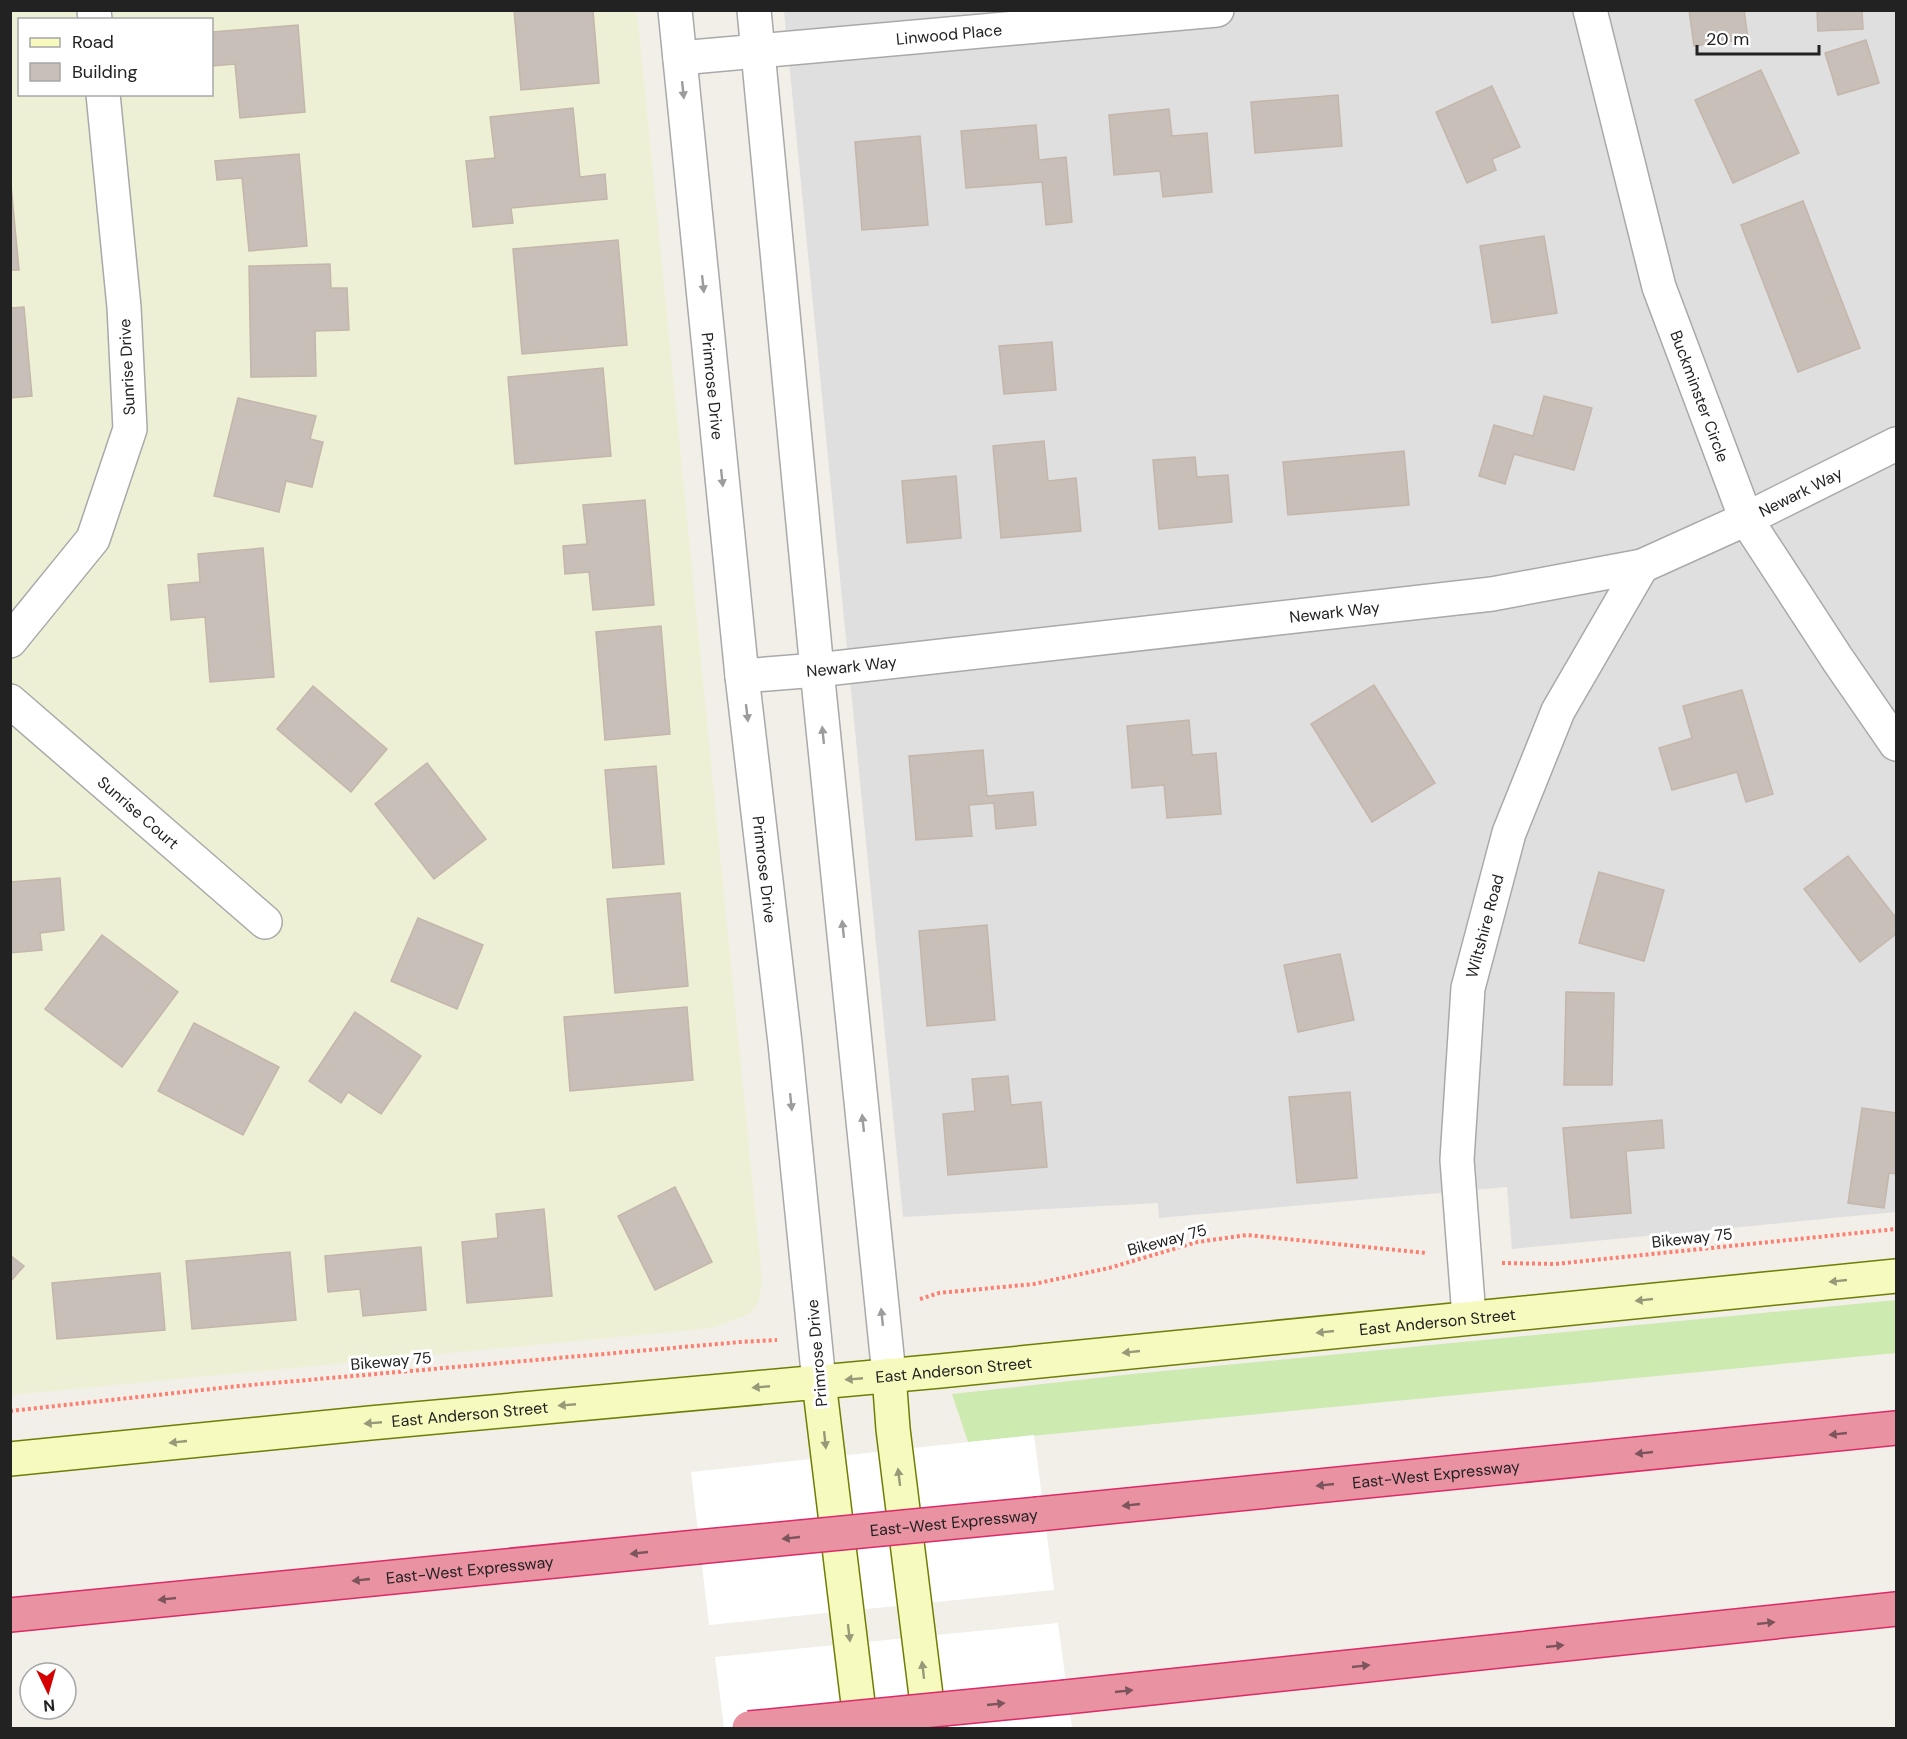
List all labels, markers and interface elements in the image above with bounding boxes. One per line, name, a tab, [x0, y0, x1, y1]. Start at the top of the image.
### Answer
legend	[18, 18, 213, 96]
scale bar	[1697, 18, 1818, 56]
street label: Linwood Place	[895, 19, 1003, 49]
text: 20 m	[1706, 27, 1749, 51]
text: Road	[72, 30, 114, 54]
text: Building	[72, 60, 137, 84]
one-way arrow	[678, 80, 688, 99]
one-way arrow	[698, 274, 708, 293]
street label: Sunrise Drive	[114, 318, 140, 416]
street label: Buckminster Circle	[1666, 327, 1734, 465]
street label: Primrose Drive	[697, 331, 729, 441]
street label: Newark Way	[1755, 462, 1846, 522]
one-way arrow	[717, 468, 727, 487]
street label: Newark Way	[1288, 596, 1381, 627]
street label: Newark Way	[806, 651, 898, 681]
one-way arrow	[742, 704, 752, 723]
one-way arrow	[818, 726, 828, 745]
street label: Sunrise Court	[93, 771, 184, 853]
street label: Primrose Drive	[748, 815, 781, 924]
street label: Wiltshire Road	[1461, 872, 1508, 980]
one-way arrow	[838, 920, 848, 939]
one-way arrow	[786, 1092, 796, 1111]
one-way arrow	[858, 1114, 868, 1133]
street label: Bikeway 75	[1125, 1219, 1209, 1261]
street label: Bikeway 75	[1651, 1223, 1733, 1253]
one-way arrow	[1829, 1276, 1848, 1286]
one-way arrow	[1635, 1295, 1654, 1305]
street label: Primrose Drive	[802, 1298, 832, 1408]
street label: East Anderson Street	[1358, 1303, 1517, 1340]
one-way arrow	[878, 1308, 887, 1327]
one-way arrow	[1315, 1327, 1334, 1337]
street label: Bikeway 75	[350, 1347, 432, 1375]
one-way arrow	[1121, 1347, 1140, 1357]
street label: East Anderson Street	[875, 1351, 1033, 1387]
one-way arrow	[844, 1374, 863, 1383]
one-way arrow	[751, 1382, 770, 1392]
street label: East Anderson Street	[391, 1396, 549, 1431]
one-way arrow	[557, 1400, 576, 1410]
one-way arrow	[363, 1418, 382, 1428]
one-way arrow	[1829, 1429, 1848, 1439]
one-way arrow	[820, 1430, 830, 1449]
one-way arrow	[169, 1437, 188, 1447]
one-way arrow	[1635, 1448, 1654, 1458]
street label: East-West Expressway	[1351, 1455, 1521, 1493]
one-way arrow	[894, 1467, 903, 1486]
one-way arrow	[1315, 1480, 1334, 1490]
one-way arrow	[1121, 1500, 1140, 1510]
street label: East-West Expressway	[869, 1504, 1039, 1541]
one-way arrow	[782, 1533, 801, 1543]
one-way arrow	[630, 1548, 649, 1558]
street label: East-West Expressway	[385, 1551, 555, 1588]
one-way arrow	[352, 1575, 371, 1585]
one-way arrow	[158, 1594, 177, 1604]
one-way arrow	[1757, 1618, 1776, 1628]
one-way arrow	[844, 1624, 854, 1643]
one-way arrow	[1546, 1641, 1565, 1650]
north arrow	[18, 1661, 78, 1721]
one-way arrow	[918, 1661, 927, 1680]
one-way arrow	[1352, 1661, 1371, 1671]
one-way arrow	[1114, 1686, 1133, 1696]
text: N	[43, 1694, 56, 1716]
one-way arrow	[986, 1699, 1005, 1709]

